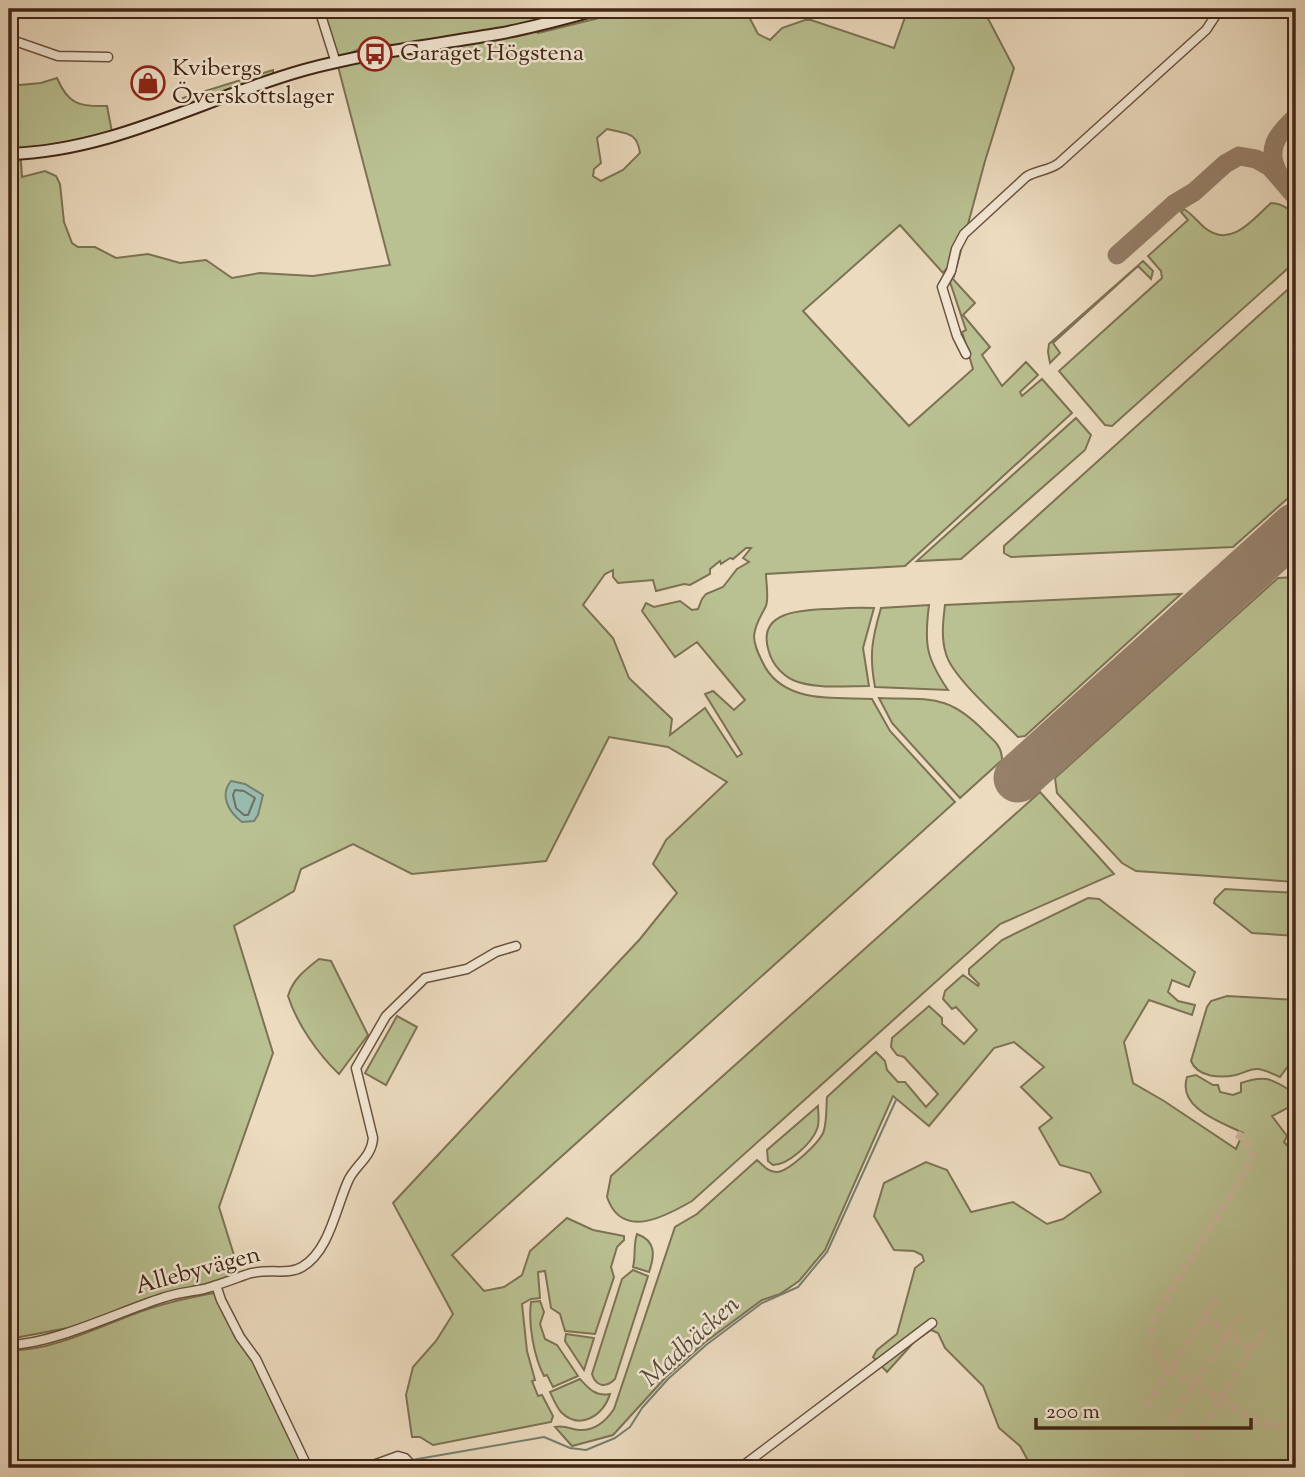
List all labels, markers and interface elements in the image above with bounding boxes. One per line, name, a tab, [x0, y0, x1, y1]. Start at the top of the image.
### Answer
bus stop icon: Garaget Högstena	[356, 35, 394, 73]
place label: Garaget Högstena	[400, 37, 584, 71]
place label: Kvibergs Överskottslager	[172, 52, 335, 114]
shop icon: Kvibergs Överskottslager	[129, 64, 167, 102]
street label: Allebyvägen	[132, 1238, 264, 1304]
water label: Madbäcken	[633, 1287, 749, 1396]
scale bar	[1036, 1386, 1251, 1430]
text: 200 m	[1046, 1398, 1100, 1428]

